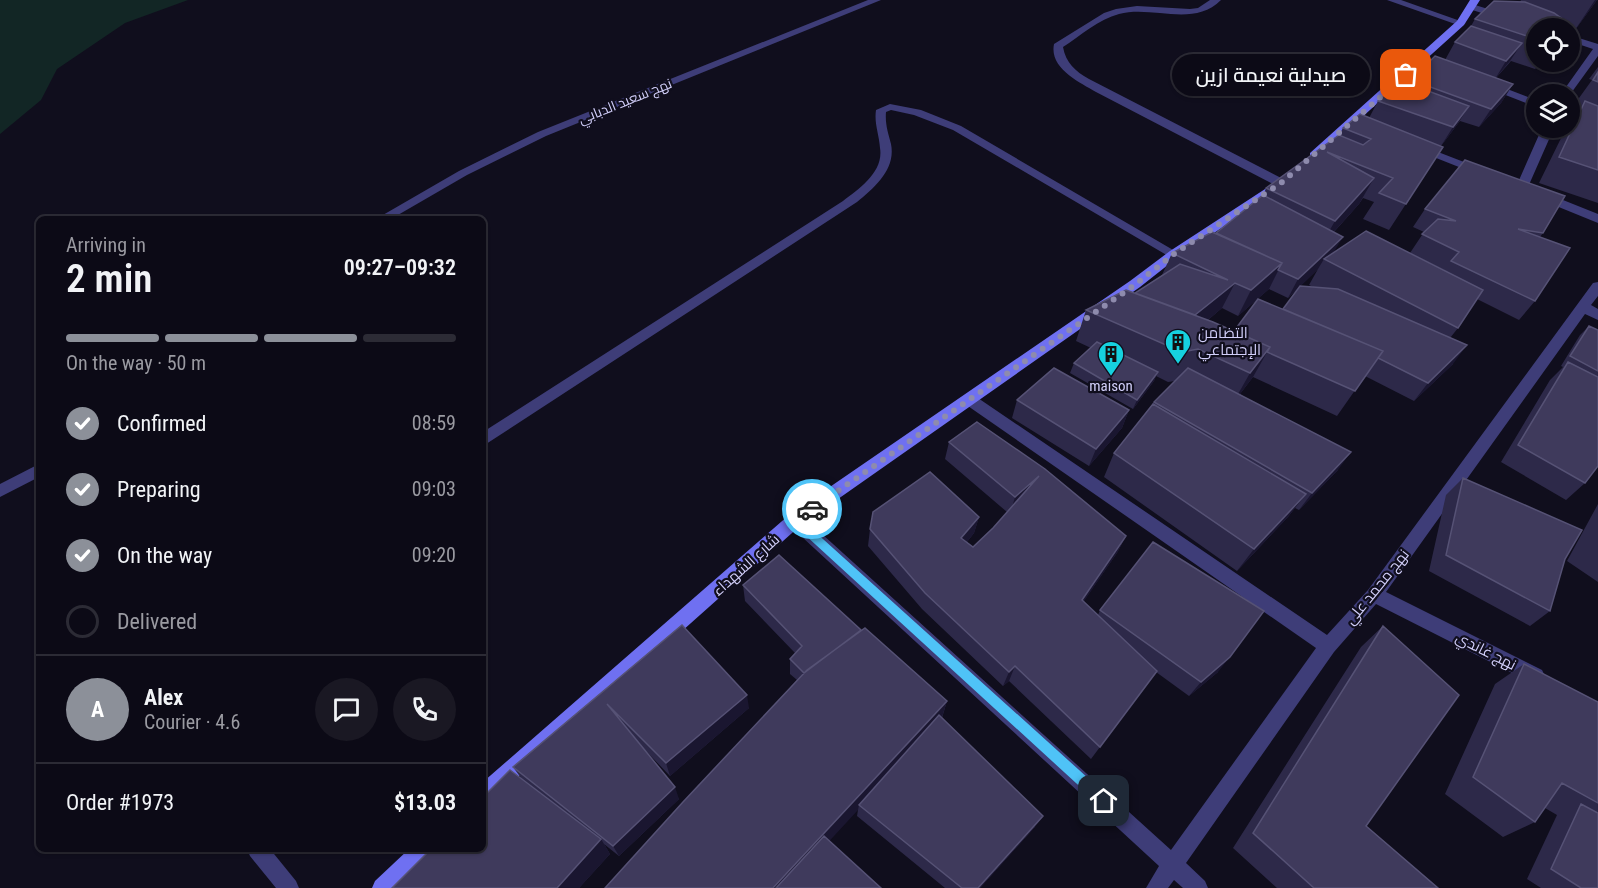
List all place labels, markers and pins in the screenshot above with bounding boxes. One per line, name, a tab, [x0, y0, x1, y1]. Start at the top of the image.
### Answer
pin	[1380, 49, 1431, 100]
callout: صيدلية نعيمة ازين	[1172, 54, 1370, 96]
place label: التضامن الإجتماعي	[1198, 324, 1261, 362]
building icon: التضامن الإجتماعي	[1163, 327, 1193, 365]
building icon: maison	[1096, 339, 1126, 377]
place label: maison	[1089, 377, 1133, 395]
pin	[1078, 775, 1129, 826]

